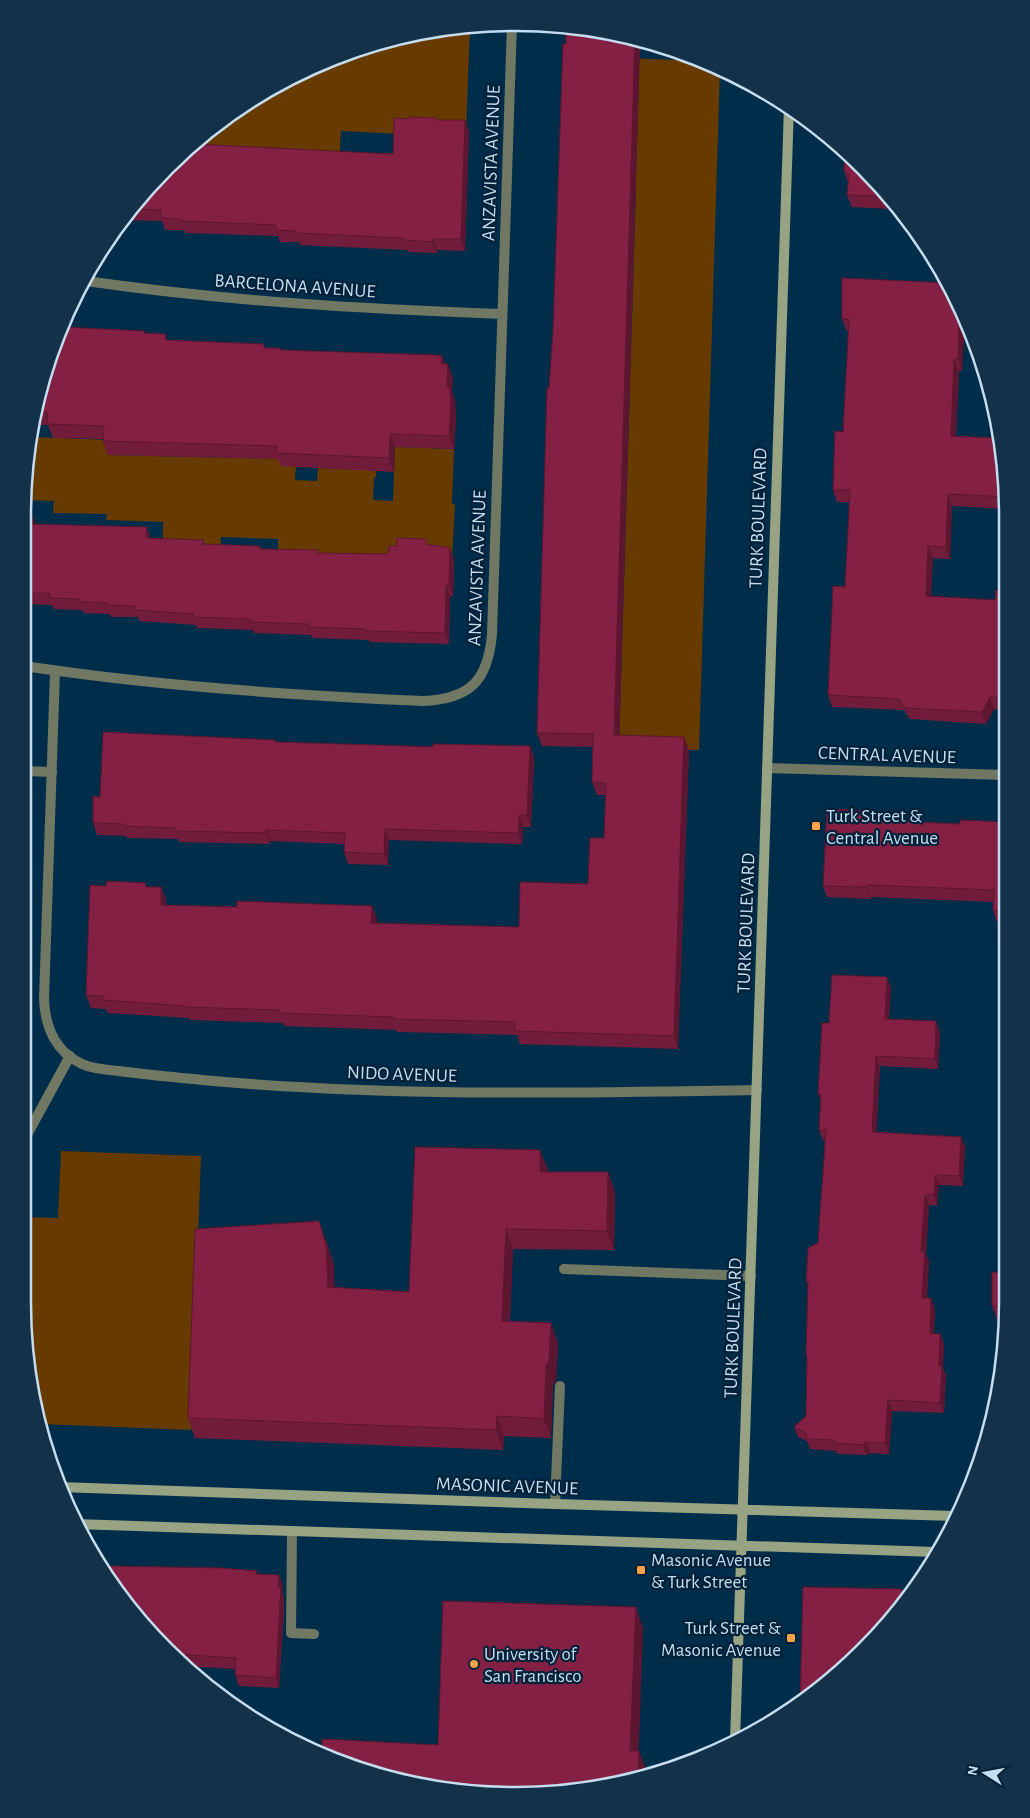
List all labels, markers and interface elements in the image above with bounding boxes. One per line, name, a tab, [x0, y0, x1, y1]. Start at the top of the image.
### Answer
street label: ANZAVISTA AVENUE	[479, 85, 504, 241]
street label: BARCELONA AVENUE	[214, 271, 376, 302]
street label: TURK BOULEVARD	[747, 447, 770, 589]
street label: ANZAVISTA AVENUE	[465, 490, 490, 646]
street label: CENTRAL AVENUE	[818, 744, 956, 767]
place label: Turk Street & Central Avenue	[826, 807, 938, 848]
marker: Turk Street & Central Avenue	[810, 820, 822, 832]
street label: TURK BOULEVARD	[735, 852, 758, 994]
street label: NIDO AVENUE	[347, 1063, 457, 1086]
street label: TURK BOULEVARD	[722, 1257, 745, 1399]
street label: MASONIC AVENUE	[436, 1475, 578, 1498]
place label: Masonic Avenue & Turk Street	[651, 1551, 771, 1592]
marker: Masonic Avenue & Turk Street	[635, 1564, 647, 1576]
place label: Turk Street & Masonic Avenue	[661, 1619, 781, 1660]
marker: Turk Street & Masonic Avenue	[785, 1632, 797, 1644]
place label: University of San Francisco	[484, 1645, 582, 1686]
marker: University of San Francisco	[468, 1658, 480, 1670]
north arrow	[960, 1748, 1010, 1798]
text: N	[965, 1765, 981, 1777]

